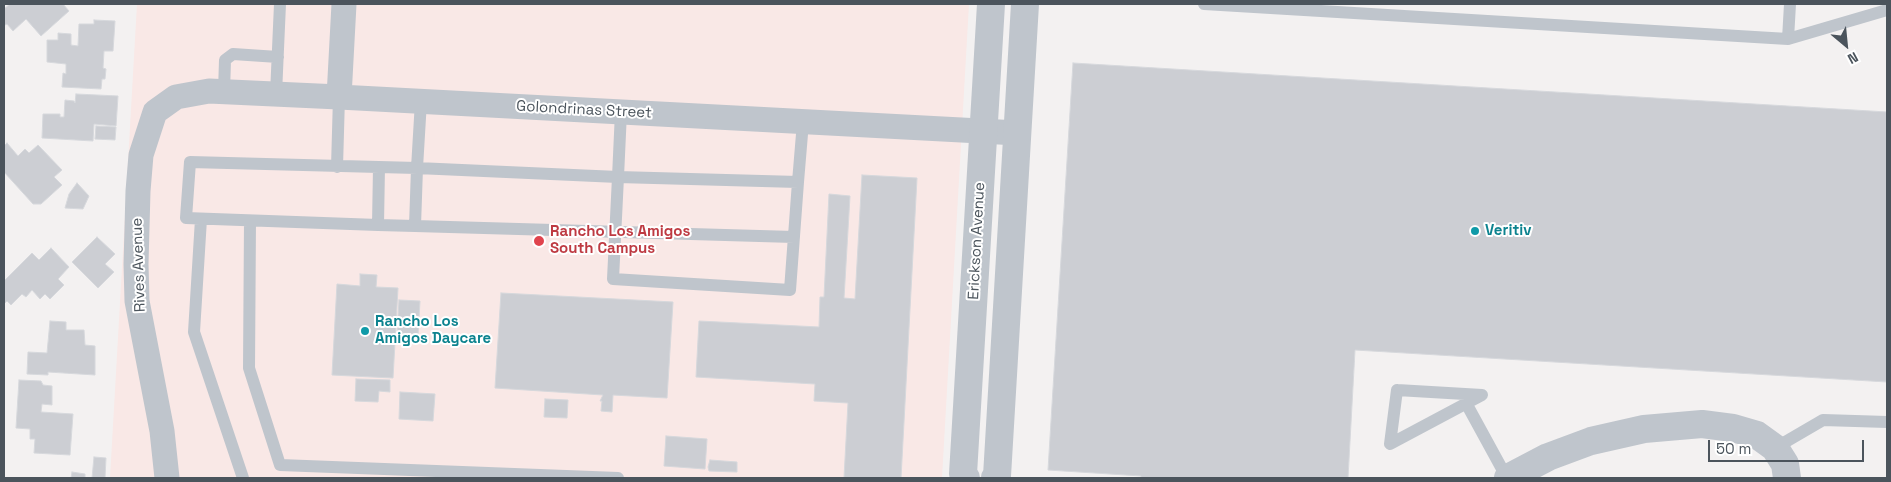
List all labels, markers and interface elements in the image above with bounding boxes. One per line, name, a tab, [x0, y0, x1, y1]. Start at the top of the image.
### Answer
north arrow	[1821, 20, 1871, 70]
text: N	[1845, 48, 1861, 68]
street label: Golondrinas Street	[516, 97, 652, 123]
street label: Erickson Avenue	[965, 182, 989, 300]
street label: Rives Avenue	[128, 217, 150, 313]
place label: Veritiv	[1485, 222, 1531, 240]
place label: Rancho Los Amigos South Campus	[550, 223, 690, 258]
marker: Veritiv	[1469, 225, 1481, 237]
marker: Rancho Los Amigos South Campus	[532, 234, 546, 248]
place label: Rancho Los Amigos Daycare	[375, 313, 491, 348]
marker: Rancho Los Amigos Daycare	[359, 325, 371, 337]
scale bar	[1711, 430, 1867, 462]
text: 50 m	[1716, 439, 1751, 458]

